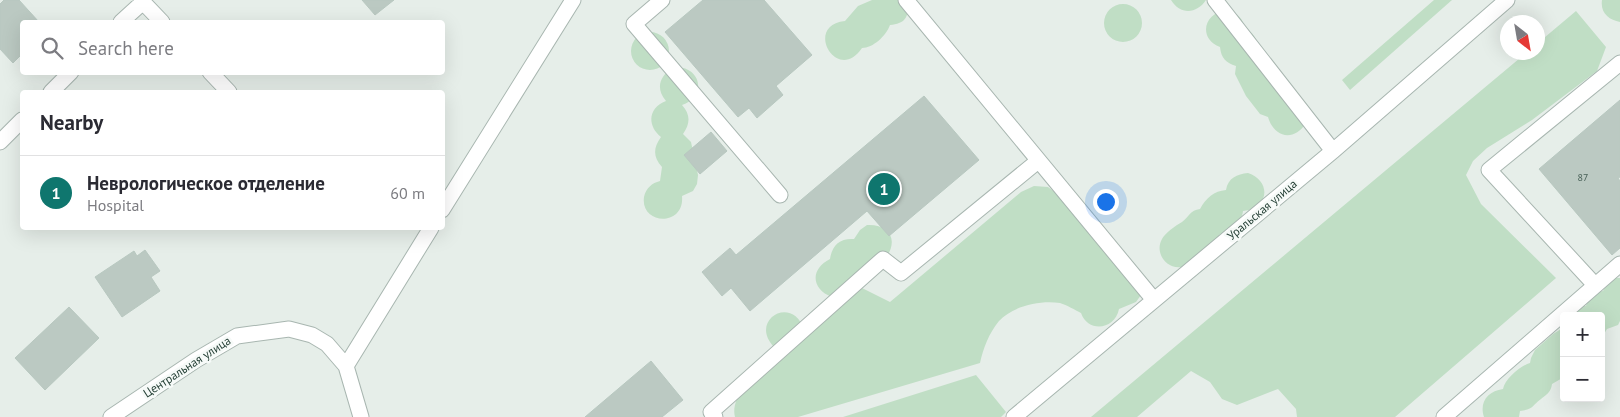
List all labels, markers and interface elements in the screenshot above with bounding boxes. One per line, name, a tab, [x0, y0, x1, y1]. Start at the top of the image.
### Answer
north arrow	[1500, 15, 1545, 60]
search box	[20, 20, 445, 75]
icon: search	[38, 34, 66, 62]
text: Search here	[78, 36, 174, 60]
text: Nearby	[40, 109, 103, 136]
pin: 1	[868, 170, 900, 208]
text: Неврологическое отделение	[87, 171, 325, 195]
house number: 87	[1578, 171, 1588, 184]
street label: Уральская улица	[1224, 176, 1300, 243]
text: 1	[51, 183, 61, 203]
text: 60 m	[390, 183, 425, 203]
your location	[1093, 189, 1119, 215]
text: Hospital	[87, 195, 144, 215]
map controls	[1560, 312, 1605, 402]
button: +	[1560, 312, 1605, 357]
street label: Центральная улица	[140, 333, 233, 400]
button: −	[1560, 357, 1605, 402]

